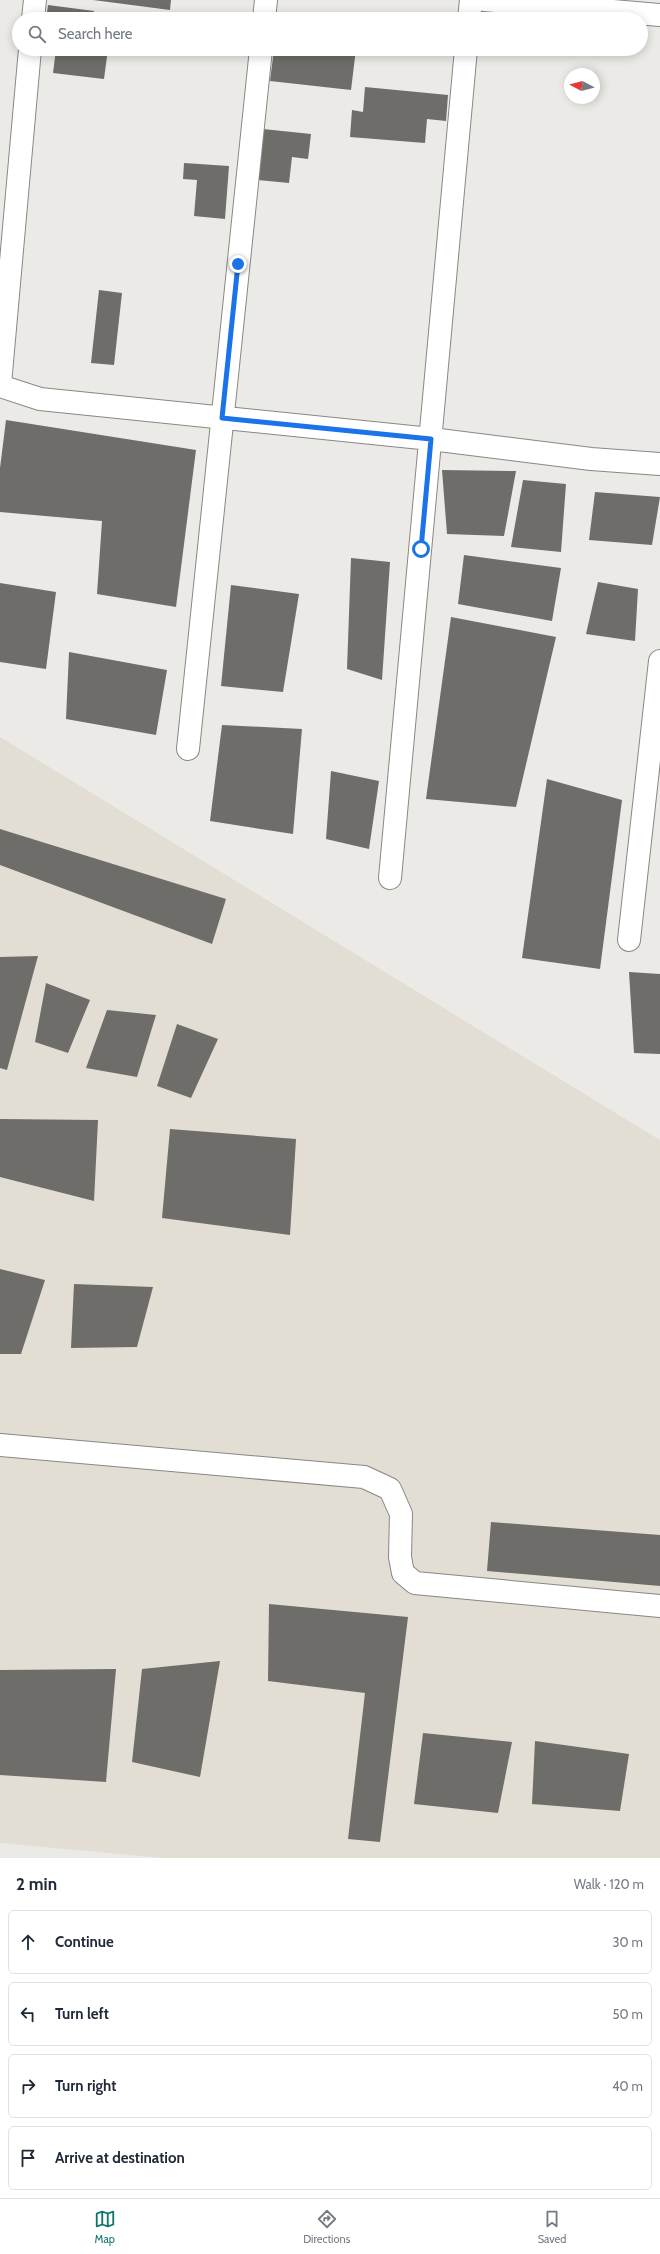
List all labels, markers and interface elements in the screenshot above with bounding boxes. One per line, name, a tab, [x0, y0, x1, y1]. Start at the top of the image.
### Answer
search box	[12, 12, 648, 56]
icon: search	[26, 23, 48, 45]
text: Search here	[58, 25, 133, 43]
north arrow	[564, 68, 600, 104]
route end	[229, 255, 247, 273]
route start	[412, 540, 430, 558]
text: 2 min	[16, 1874, 57, 1894]
text: Walk · 120 m	[574, 1876, 644, 1892]
icon: ahead	[17, 1931, 39, 1953]
text: Continue	[55, 1933, 114, 1951]
text: 30 m	[613, 1934, 643, 1950]
icon: left	[17, 2003, 39, 2025]
text: Turn left	[55, 2005, 109, 2023]
text: 50 m	[613, 2006, 643, 2022]
icon: right	[17, 2075, 39, 2097]
text: Turn right	[55, 2077, 116, 2095]
text: 40 m	[612, 2078, 643, 2094]
icon: arrive	[17, 2147, 39, 2169]
text: Arrive at destination	[55, 2149, 185, 2167]
tab: Map	[94, 2208, 116, 2246]
tab: Directions	[303, 2208, 350, 2246]
tab: Saved	[538, 2208, 566, 2246]

